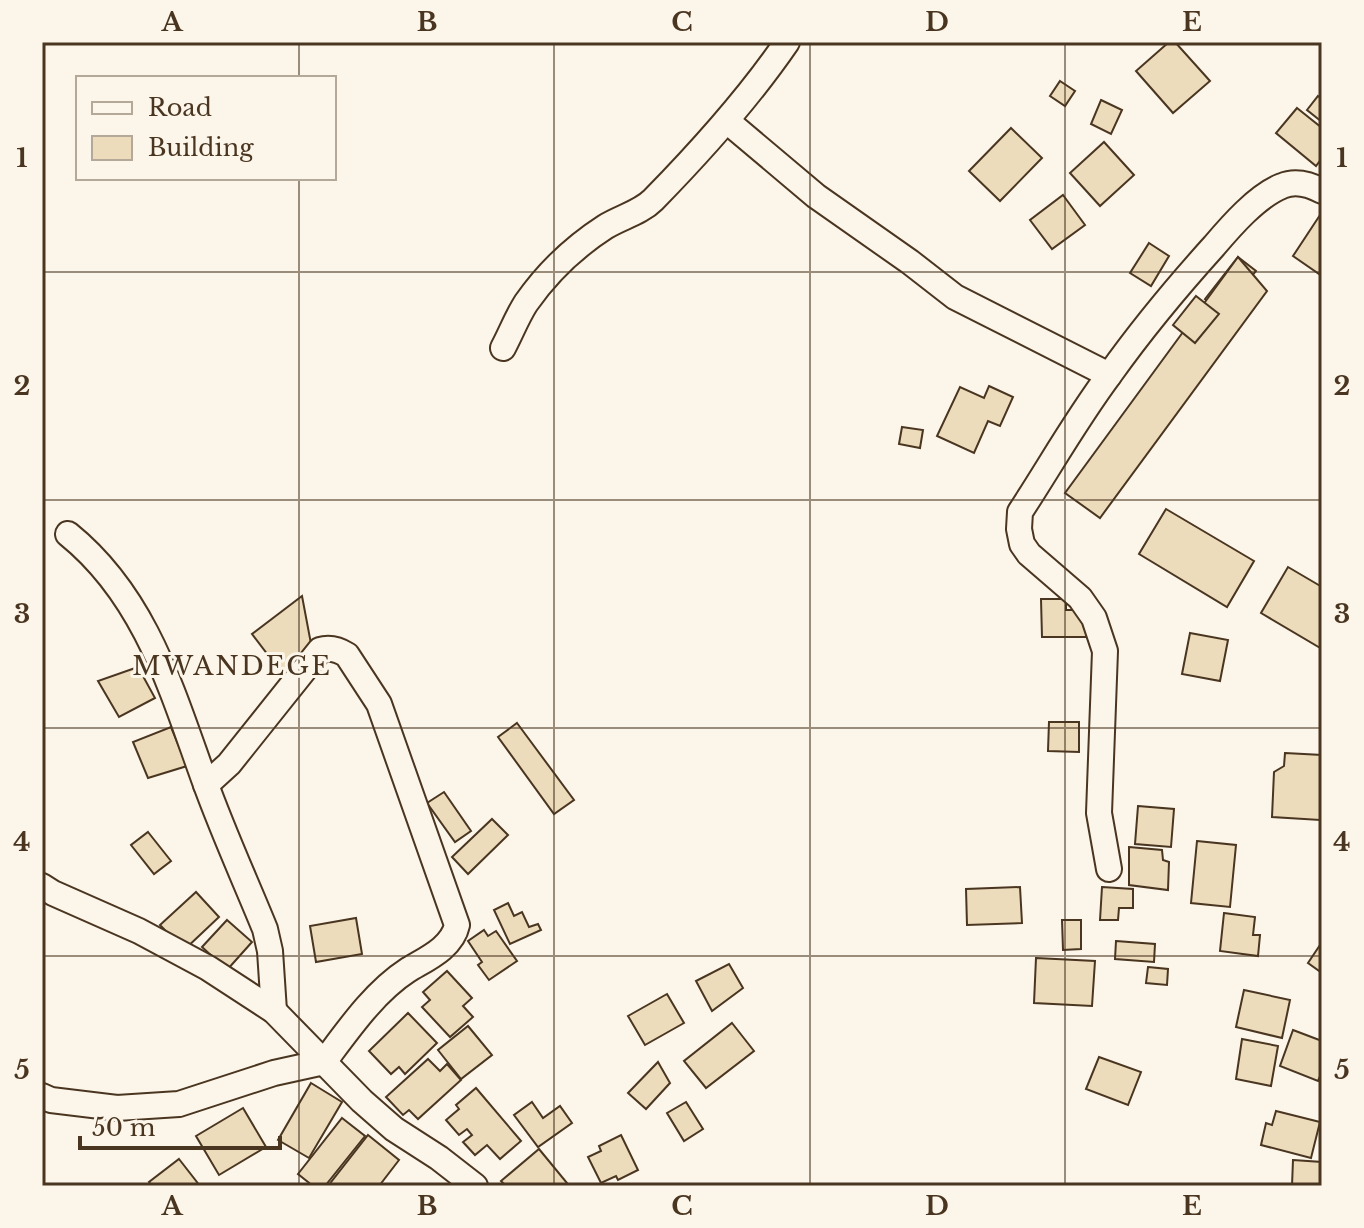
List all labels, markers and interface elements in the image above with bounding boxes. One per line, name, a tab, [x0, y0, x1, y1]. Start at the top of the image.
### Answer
text: A	[160, 6, 183, 38]
text: B	[417, 6, 437, 38]
text: C	[671, 6, 693, 38]
text: D	[925, 6, 949, 38]
text: E	[1182, 6, 1202, 38]
legend	[76, 76, 336, 180]
text: Road	[148, 93, 212, 122]
text: Building	[148, 133, 254, 162]
text: 1	[16, 142, 28, 174]
text: 1	[1336, 142, 1348, 174]
text: 2	[14, 370, 30, 402]
text: 2	[1334, 370, 1350, 402]
text: 3	[14, 598, 30, 630]
text: 3	[1334, 598, 1350, 630]
district label: MWANDEGE	[132, 650, 332, 682]
text: 4	[13, 826, 31, 858]
text: 4	[1333, 826, 1351, 858]
text: 5	[14, 1054, 30, 1086]
text: 5	[1334, 1054, 1350, 1086]
scale bar	[80, 1100, 280, 1150]
text: 50 m	[92, 1113, 156, 1142]
text: A	[160, 1190, 183, 1222]
text: B	[417, 1190, 437, 1222]
text: C	[671, 1190, 693, 1222]
text: D	[925, 1190, 949, 1222]
text: E	[1182, 1190, 1202, 1222]

